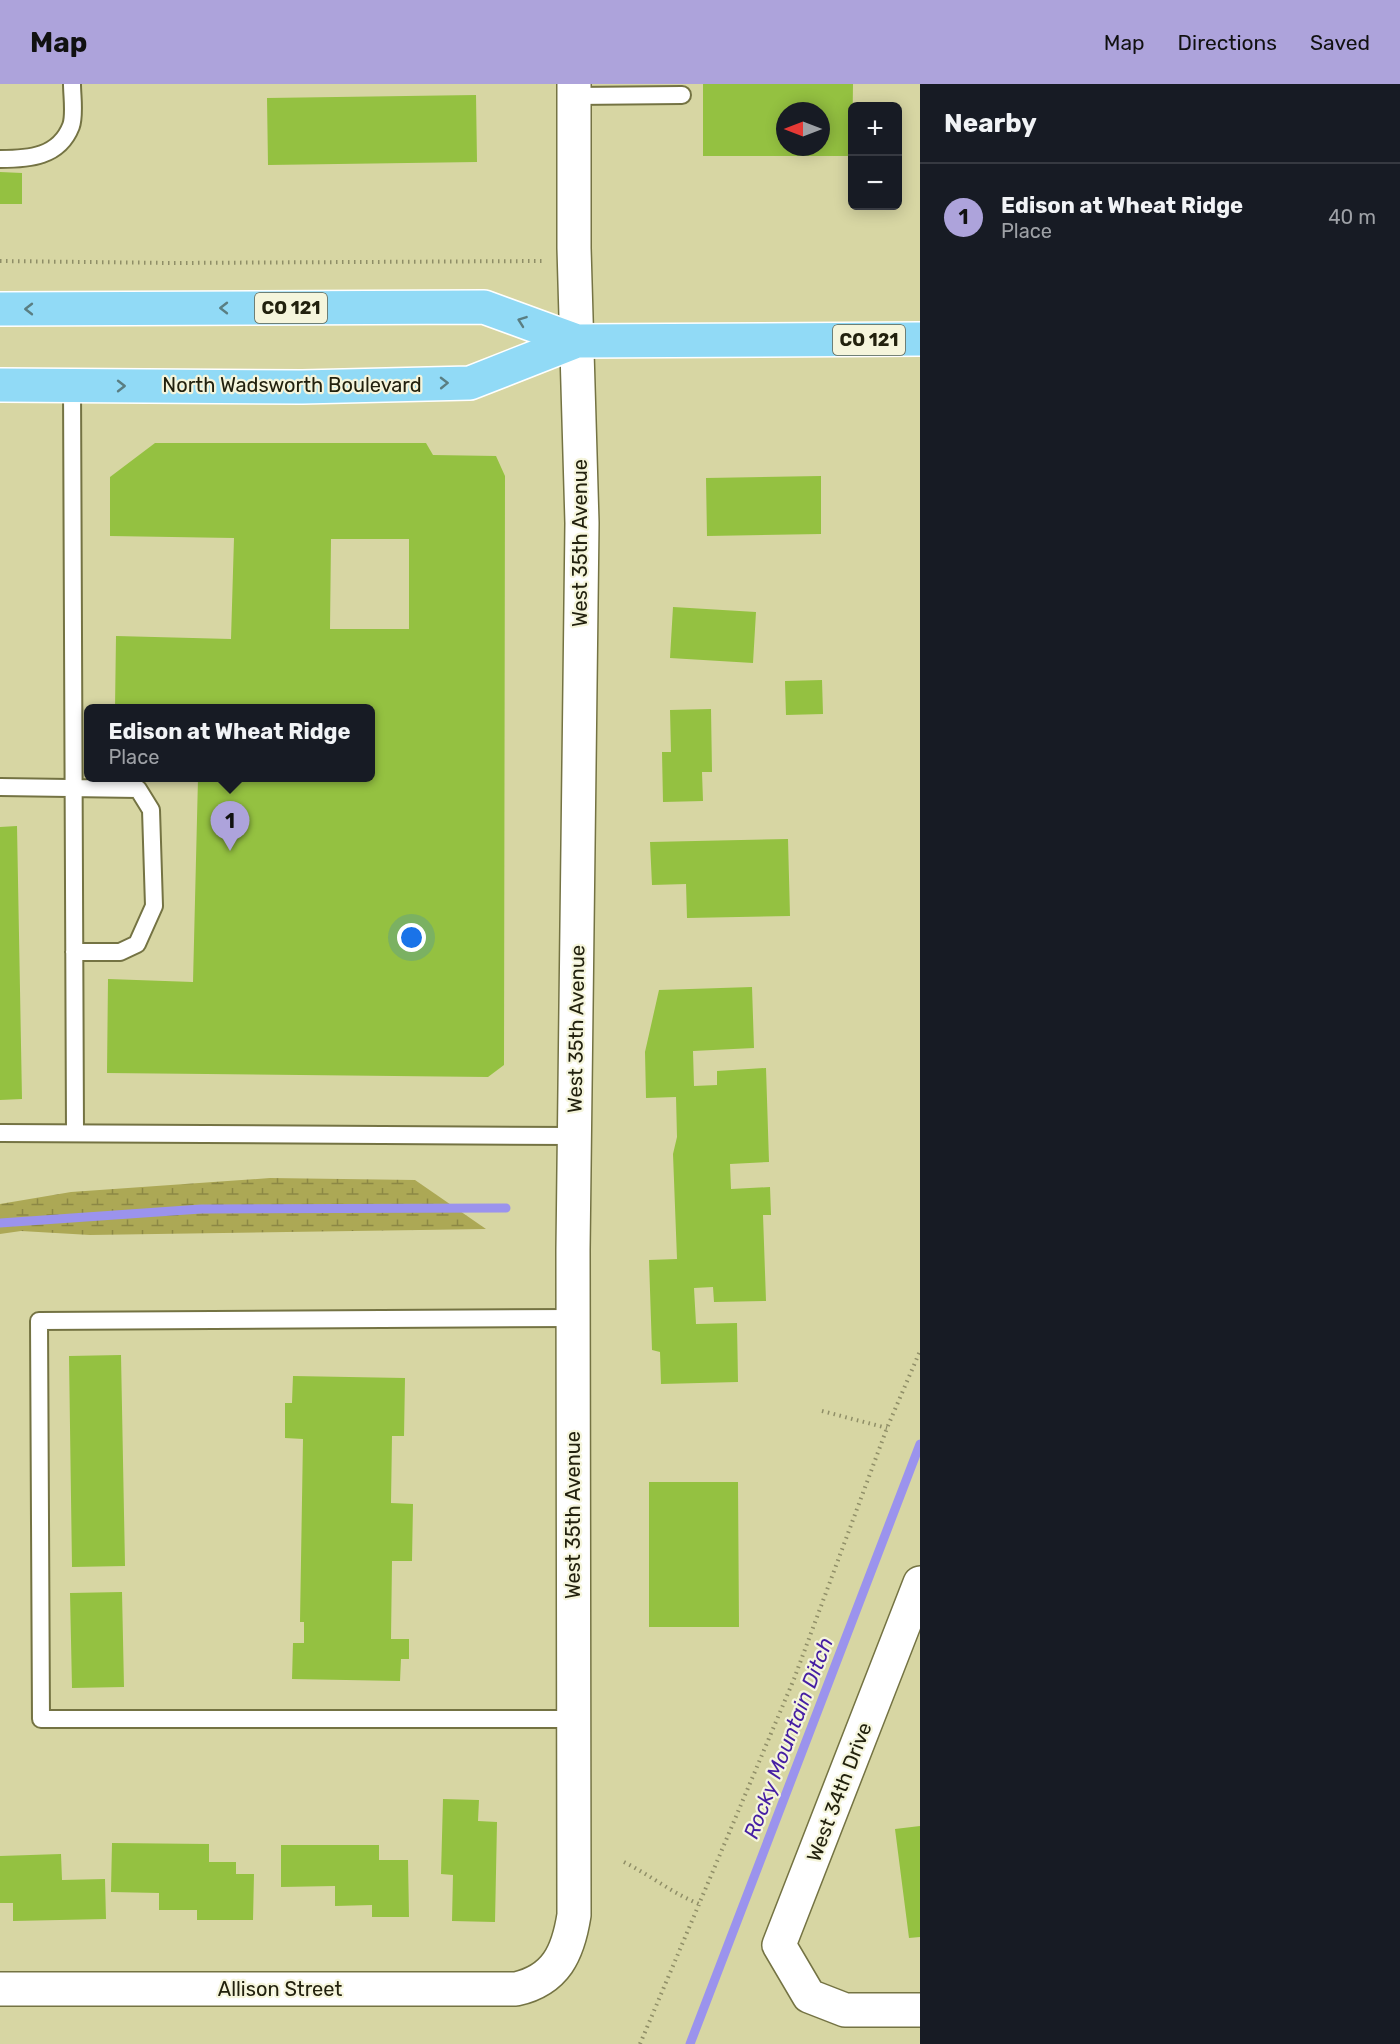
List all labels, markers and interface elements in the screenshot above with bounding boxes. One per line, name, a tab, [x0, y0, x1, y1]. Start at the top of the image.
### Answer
text: Map	[30, 26, 87, 59]
text: Map	[1104, 30, 1145, 55]
text: Directions	[1178, 30, 1277, 55]
text: Saved	[1310, 30, 1370, 55]
north arrow	[776, 102, 830, 156]
map controls	[848, 102, 902, 210]
button: +	[848, 102, 902, 156]
text: Nearby	[944, 108, 1037, 139]
button: −	[848, 156, 902, 210]
text: Edison at Wheat Ridge	[1001, 192, 1243, 219]
text: 1	[959, 205, 968, 229]
text: 40 m	[1328, 205, 1376, 229]
text: Place	[1001, 219, 1052, 243]
road number: CO 121	[255, 293, 327, 323]
one-way arrow	[220, 302, 229, 314]
one-way arrow	[25, 303, 34, 315]
one-way arrow	[517, 316, 528, 328]
road number: CO 121	[833, 325, 905, 355]
street label: North Wadsworth Boulevard	[162, 373, 422, 397]
one-way arrow	[440, 377, 449, 390]
one-way arrow	[117, 379, 126, 392]
street label: West 35th Avenue	[568, 459, 592, 627]
popup	[84, 704, 375, 782]
text: Edison at Wheat Ridge	[108, 718, 351, 745]
text: Place	[108, 745, 159, 769]
pin: 1	[210, 802, 250, 851]
your location	[397, 923, 426, 952]
street label: West 35th Avenue	[563, 945, 589, 1113]
street label: West 35th Avenue	[561, 1431, 585, 1599]
water label: Rocky Mountain Ditch	[738, 1634, 838, 1842]
street label: West 34th Drive	[801, 1719, 877, 1865]
street label: Allison Street	[218, 1977, 342, 2001]

